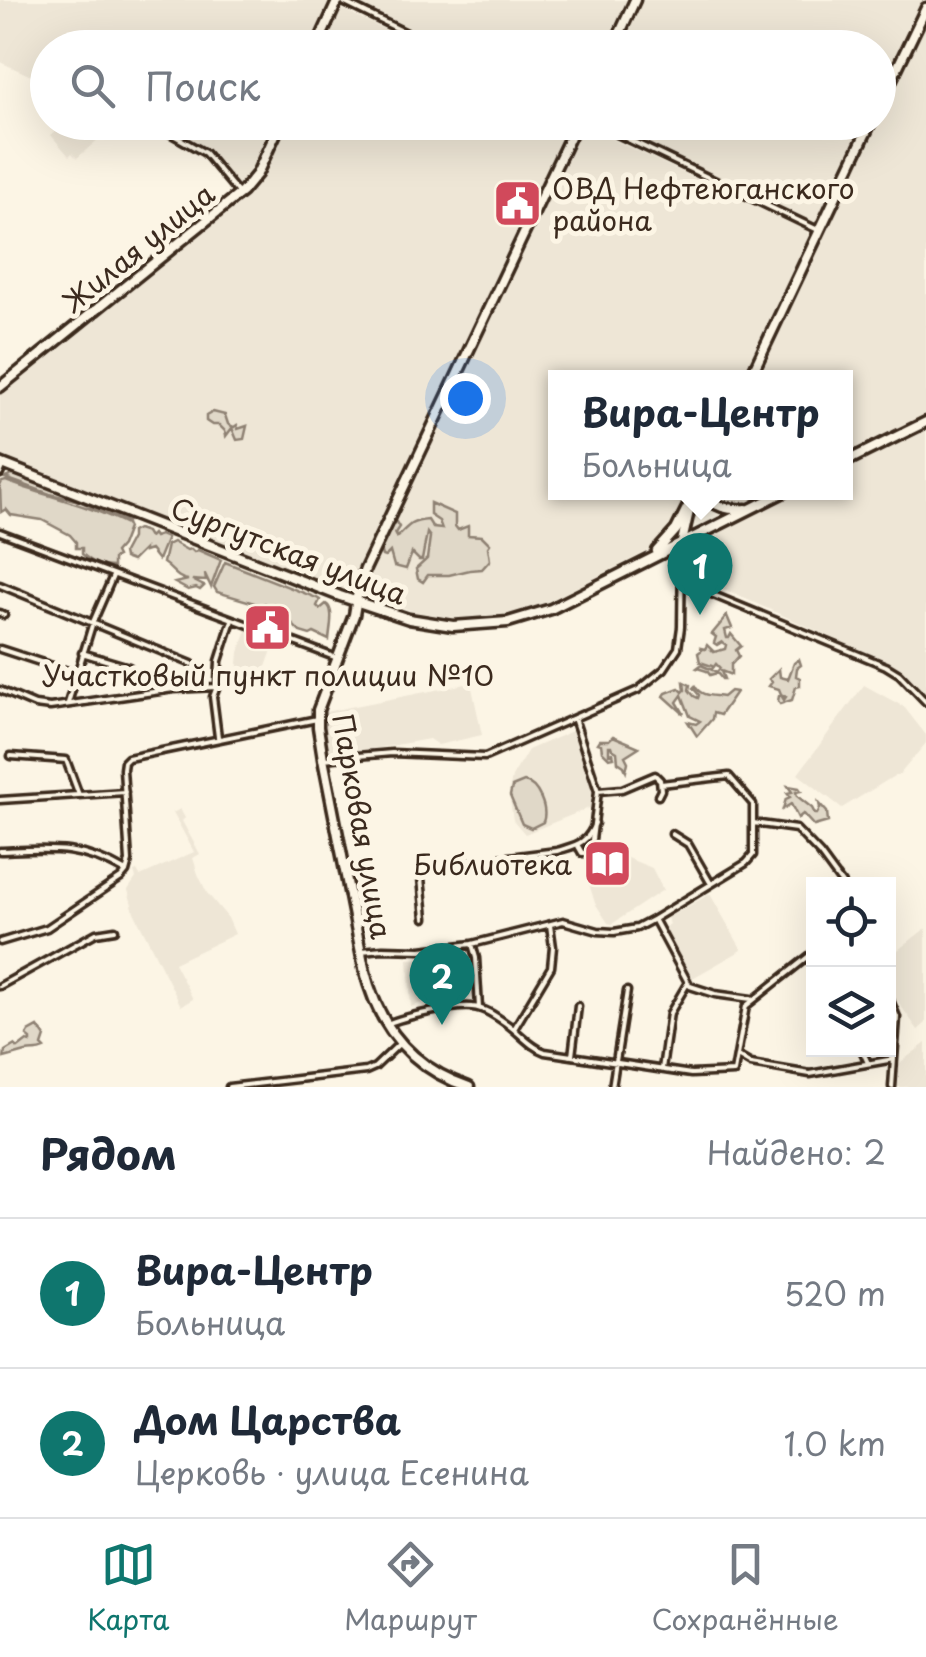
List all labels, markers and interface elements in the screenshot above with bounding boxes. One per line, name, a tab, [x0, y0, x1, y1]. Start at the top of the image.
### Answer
search box	[30, 30, 896, 140]
text: Поиск	[145, 57, 260, 114]
icon: search	[65, 58, 120, 113]
place label: ОВД Нефтеюганского района	[552, 166, 855, 241]
street label: Жилая улица	[52, 172, 223, 322]
public building icon: ОВД Нефтеюганского района	[491, 177, 543, 229]
popup	[548, 370, 853, 500]
your location	[440, 373, 491, 424]
text: Вира-Центр	[582, 383, 819, 440]
text: Больница	[582, 440, 732, 488]
street label: Сургутская улица	[165, 485, 413, 615]
pin: 1	[668, 532, 732, 615]
public building icon: Участковый пункт полиции №10	[242, 601, 294, 653]
place label: Участковый пункт полиции №10	[42, 653, 494, 696]
street label: Парковая улица	[322, 710, 404, 942]
library icon: Библиотека	[581, 837, 633, 889]
place label: Библиотека	[413, 842, 573, 885]
map controls	[806, 877, 896, 1057]
button: locate	[806, 877, 896, 967]
pin: 2	[410, 942, 474, 1025]
button: layers	[806, 967, 896, 1057]
text: Рядом	[40, 1121, 177, 1184]
text: Найдено: 2	[707, 1128, 886, 1176]
text: Вира-Центр	[135, 1241, 373, 1298]
text: 1	[65, 1269, 80, 1317]
text: 520 m	[784, 1269, 886, 1317]
text: Больница	[135, 1298, 285, 1346]
text: Дом Царства	[135, 1391, 401, 1448]
text: 2	[61, 1419, 84, 1467]
text: 1.0 km	[784, 1419, 886, 1467]
text: Церковь · улица Есенина	[135, 1448, 529, 1496]
tab: Карта	[87, 1537, 170, 1640]
tab: Маршрут	[344, 1537, 477, 1640]
tab: Сохранённые	[651, 1537, 839, 1640]

